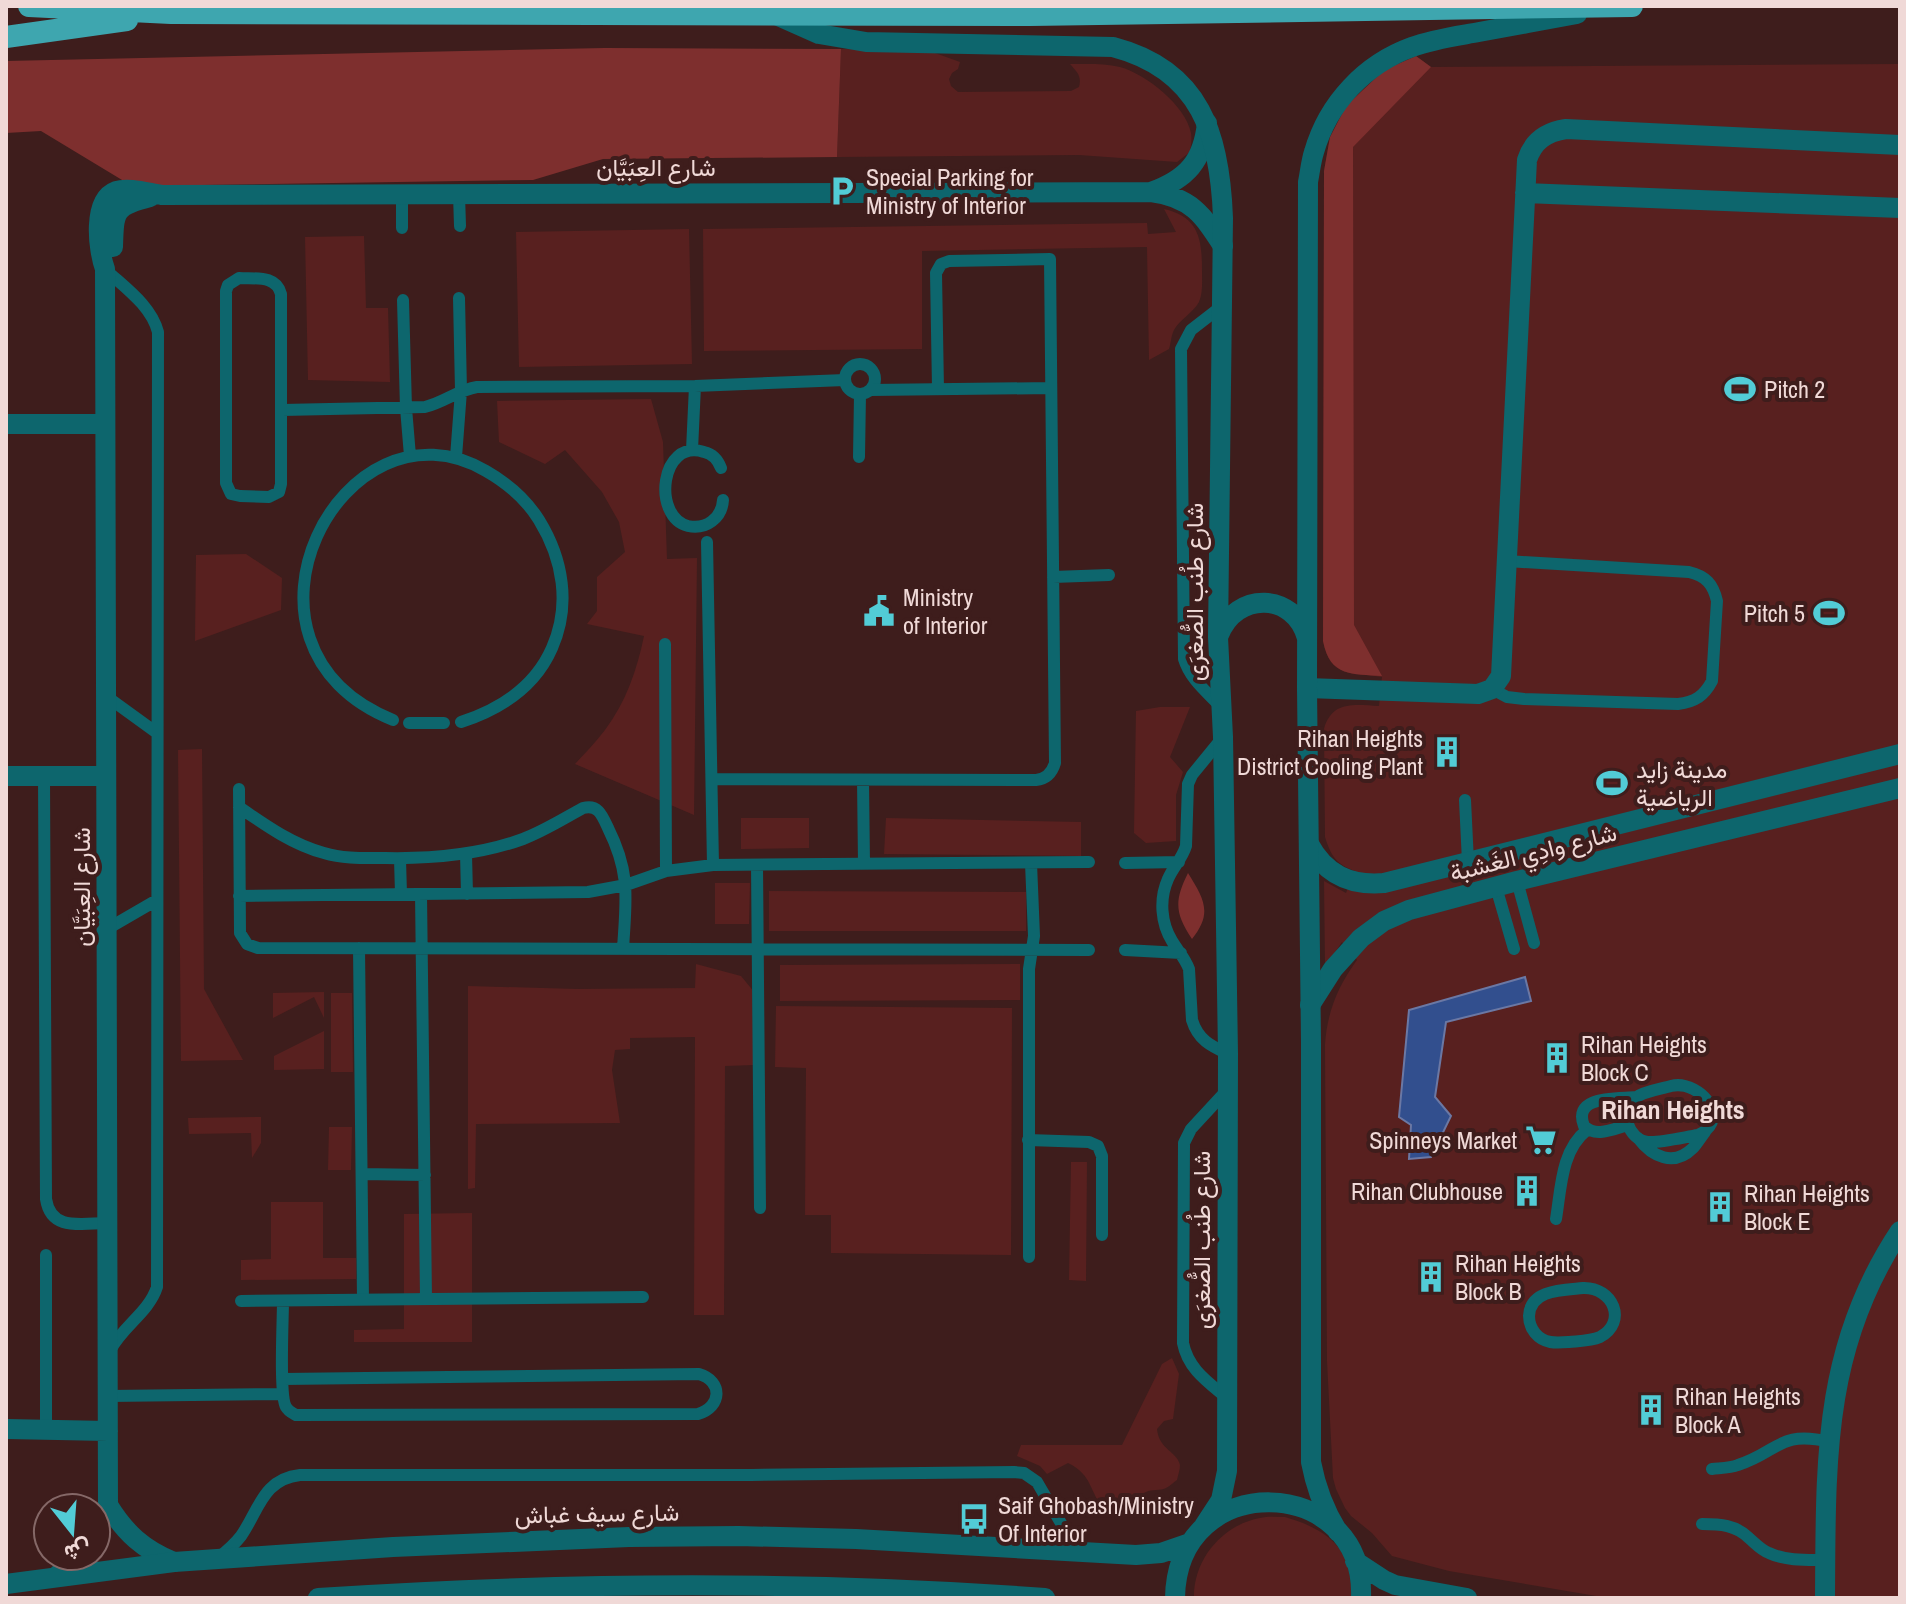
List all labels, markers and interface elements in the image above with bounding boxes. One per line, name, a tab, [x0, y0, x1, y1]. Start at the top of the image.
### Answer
street label: شارع العِبَيَّان	[596, 151, 716, 184]
place label: Special Parking for Ministry of Interior	[866, 161, 1034, 221]
parking icon: Special Parking for Ministry of Interior	[825, 174, 859, 208]
sports icon: Pitch 2	[1723, 372, 1757, 406]
place label: Pitch 2	[1764, 373, 1825, 405]
street label: شارع طُنب الصُّغرَى	[1178, 503, 1211, 681]
place label: Ministry of Interior	[903, 581, 988, 641]
public building icon: Ministry of Interior	[862, 594, 896, 628]
sports icon: Pitch 5	[1812, 596, 1846, 630]
place label: Pitch 5	[1744, 597, 1805, 629]
place label: Rihan Heights District Cooling Plant	[1237, 722, 1424, 782]
building icon: Rihan Heights District Cooling Plant	[1430, 735, 1464, 769]
place label: مدينة زايد الرياضية	[1636, 753, 1727, 813]
sports icon: مدينة زايد الرياضية	[1595, 766, 1629, 800]
street label: شارع وادِي الغَشبة	[1446, 816, 1621, 892]
street label: شارع العِبَيَّان	[65, 827, 98, 947]
place label: Rihan Heights Block C	[1581, 1028, 1707, 1088]
building icon: Rihan Heights Block C	[1540, 1041, 1574, 1075]
district label: Rihan Heights	[1601, 1092, 1745, 1127]
supermarket icon: Spinneys Market	[1524, 1123, 1558, 1157]
place label: Spinneys Market	[1369, 1124, 1518, 1156]
street label: شارع طُنب الصُّغرَى	[1185, 1151, 1218, 1329]
building icon: Rihan Clubhouse	[1510, 1174, 1544, 1208]
place label: Rihan Clubhouse	[1351, 1175, 1503, 1207]
place label: Rihan Heights Block E	[1744, 1177, 1870, 1237]
building icon: Rihan Heights Block E	[1703, 1190, 1737, 1224]
place label: Rihan Heights Block B	[1455, 1247, 1581, 1307]
building icon: Rihan Heights Block B	[1414, 1260, 1448, 1294]
place label: Rihan Heights Block A	[1675, 1380, 1801, 1440]
building icon: Rihan Heights Block A	[1634, 1393, 1668, 1427]
place label: Saif Ghobash/Ministry Of Interior	[998, 1489, 1194, 1549]
north arrow	[32, 1492, 112, 1572]
street label: شارع سيف غباش	[514, 1496, 680, 1531]
bus stop icon: Saif Ghobash/Ministry Of Interior	[957, 1502, 991, 1536]
text: ش	[61, 1533, 95, 1569]

